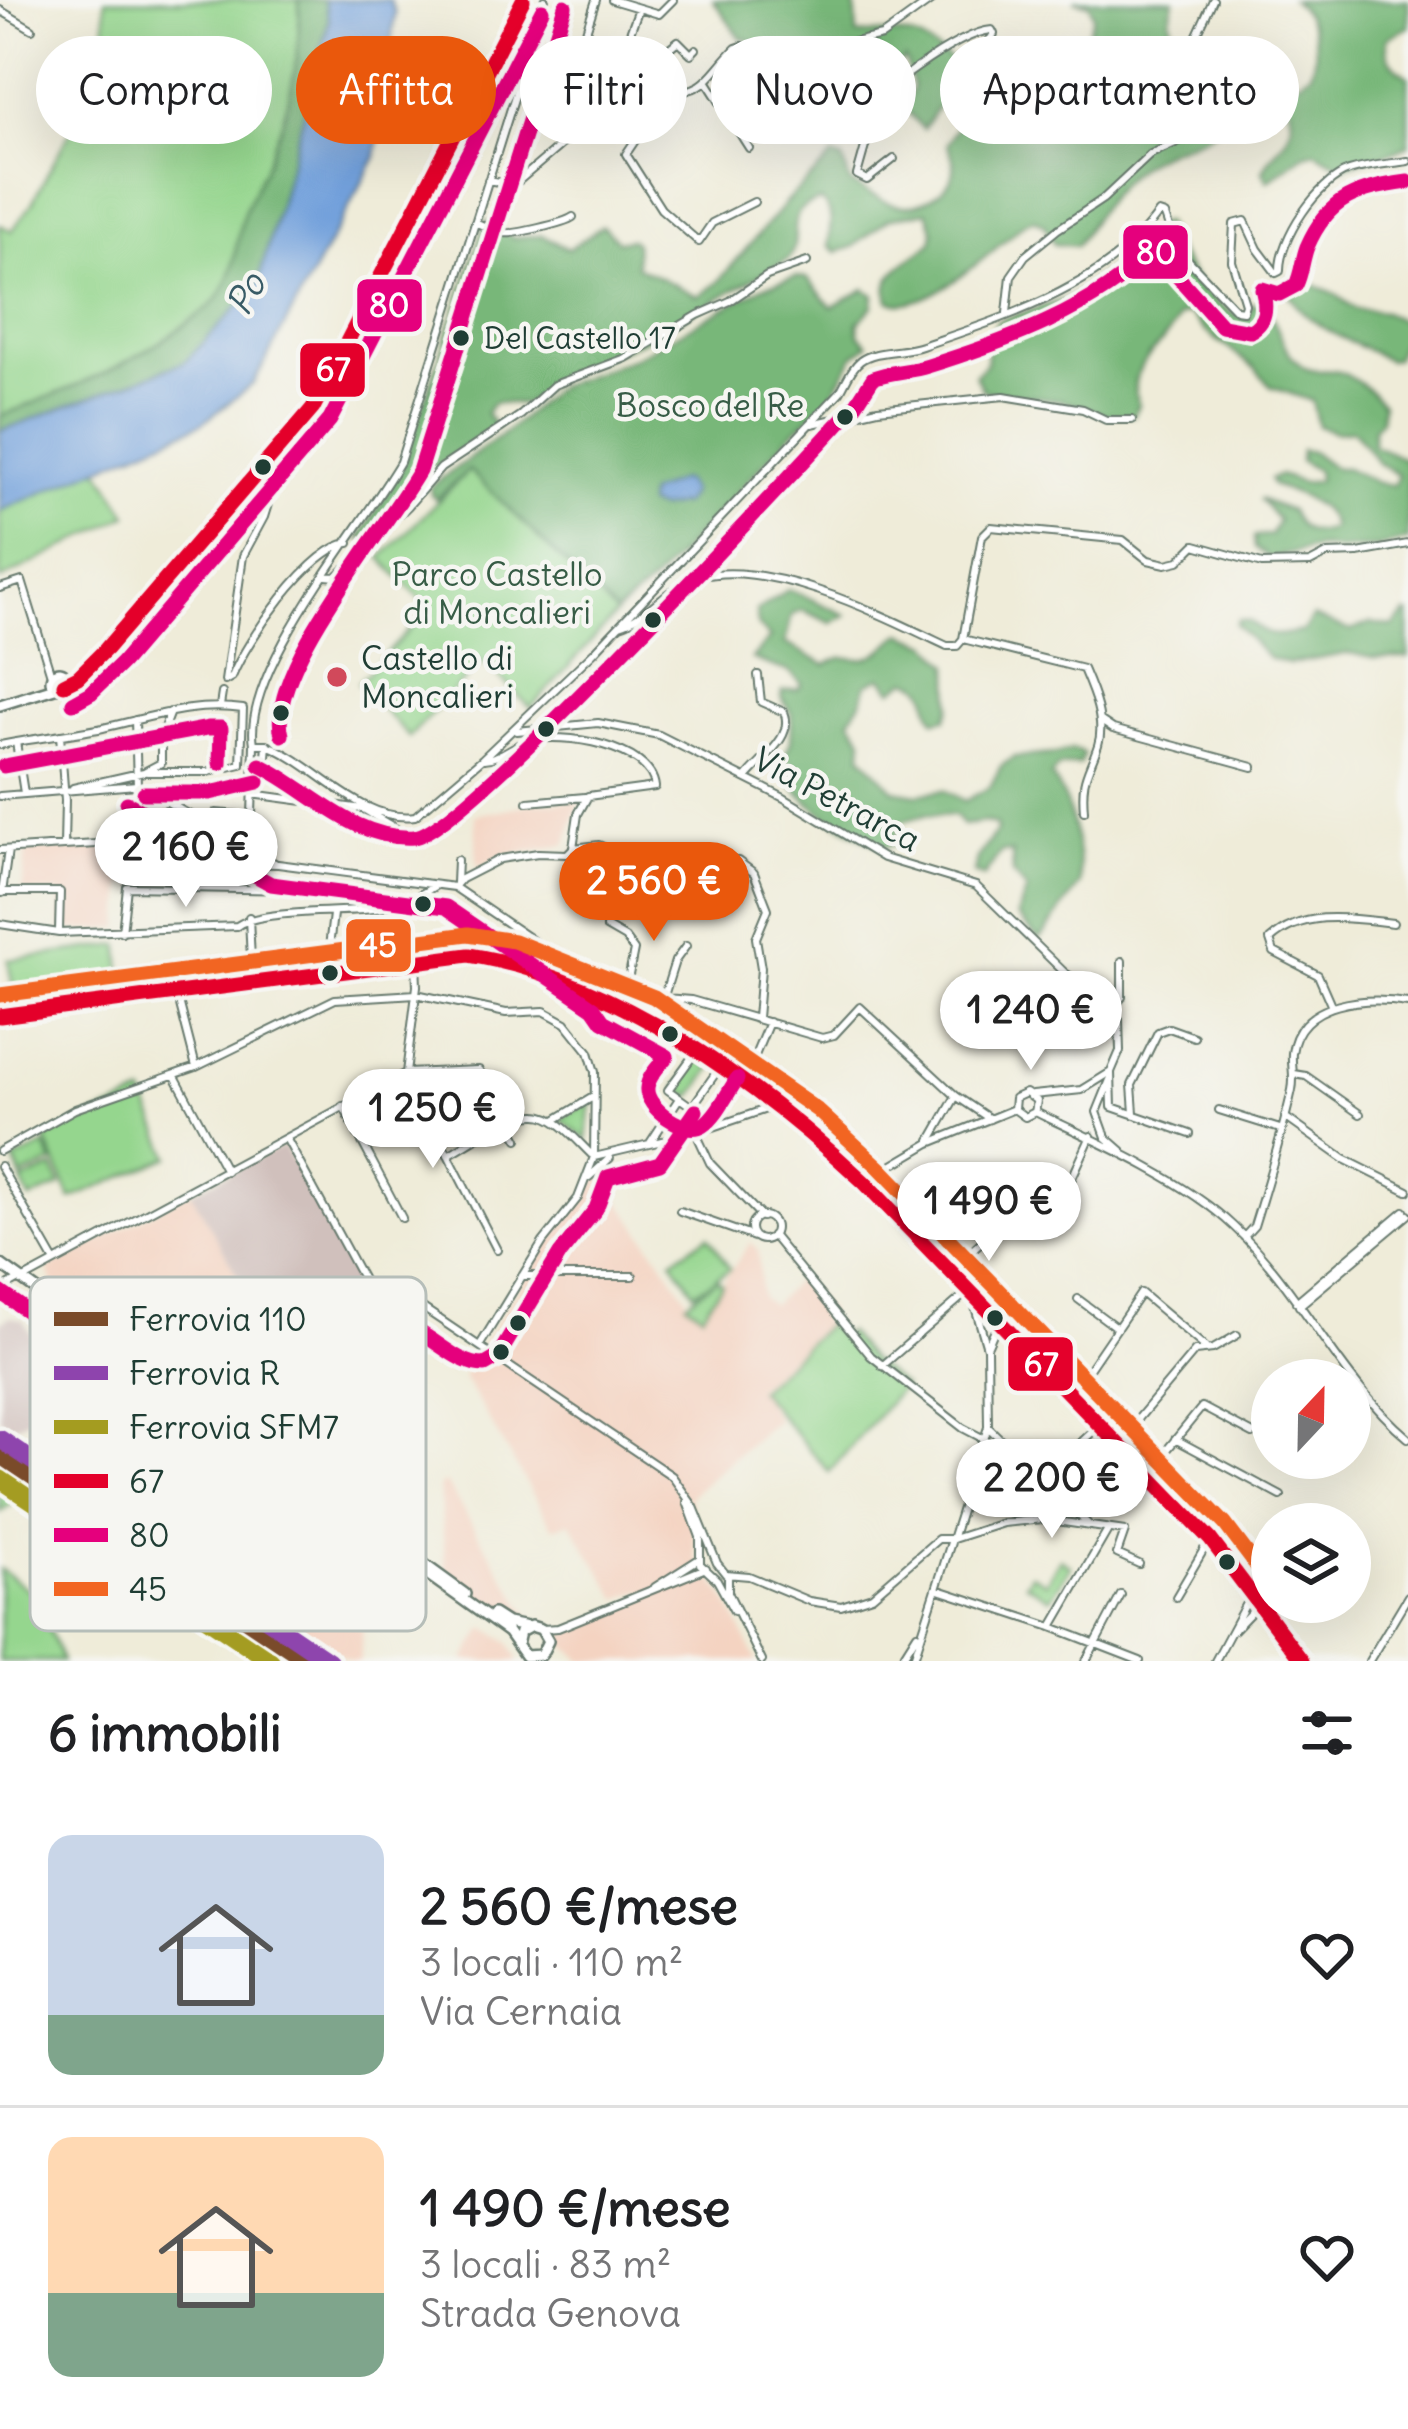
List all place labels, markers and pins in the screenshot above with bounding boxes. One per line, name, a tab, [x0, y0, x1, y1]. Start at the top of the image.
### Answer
place label: Del Castello 17	[484, 319, 676, 357]
marker: Del Castello 17	[450, 327, 472, 349]
unlabelled marker	[834, 406, 856, 428]
unlabelled marker	[252, 456, 274, 478]
unlabelled marker	[642, 609, 664, 631]
place label: Castello di Moncalieri	[361, 637, 514, 717]
marker: Castello di Moncalieri	[324, 664, 350, 690]
unlabelled marker	[270, 702, 292, 724]
unlabelled marker	[535, 718, 557, 740]
pin: 2 160 €	[75, 808, 297, 910]
pin: 2 560 €	[543, 842, 765, 944]
unlabelled marker	[412, 893, 434, 915]
unlabelled marker	[319, 962, 341, 984]
pin: 1 240 €	[920, 971, 1142, 1073]
unlabelled marker	[659, 1023, 681, 1045]
pin: 1 250 €	[322, 1069, 544, 1171]
pin: 1 490 €	[878, 1162, 1100, 1264]
unlabelled marker	[984, 1307, 1006, 1329]
unlabelled marker	[507, 1312, 529, 1334]
unlabelled marker	[490, 1341, 512, 1363]
pin: 2 200 €	[941, 1439, 1163, 1541]
unlabelled marker	[1216, 1551, 1238, 1573]

